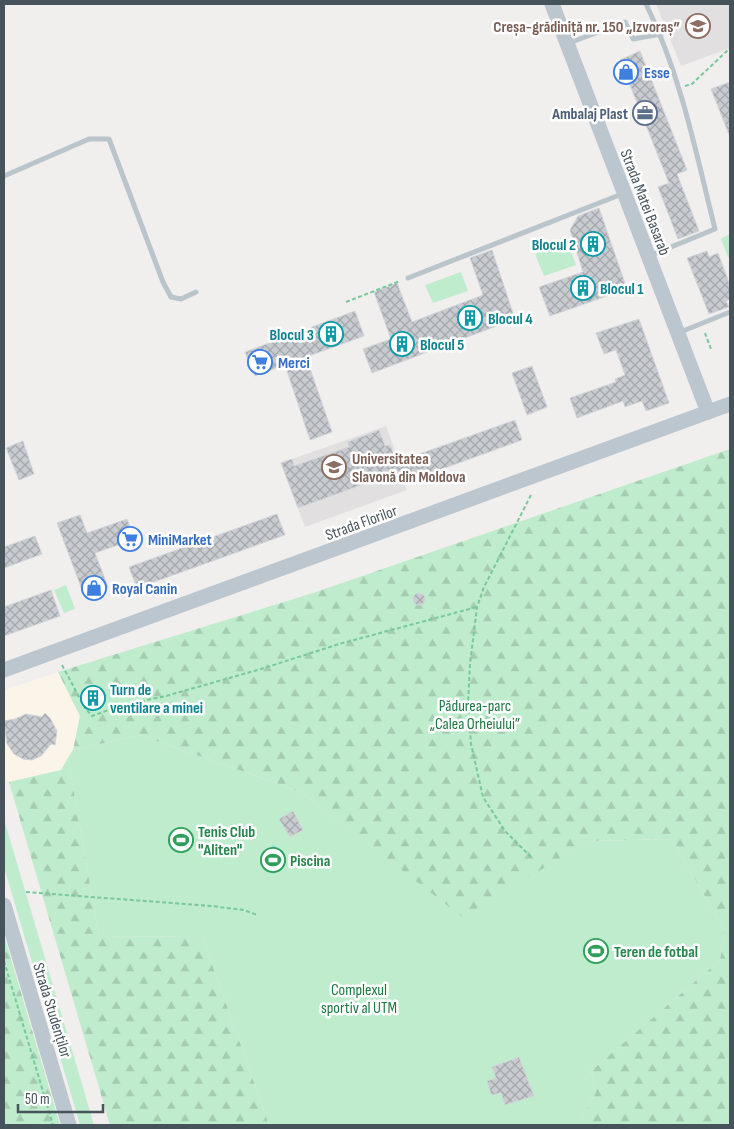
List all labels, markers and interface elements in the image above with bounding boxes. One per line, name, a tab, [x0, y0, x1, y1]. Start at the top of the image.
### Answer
school or university icon: Creșa-grădiniță nr. 150 „Izvoraș”	[685, 13, 711, 39]
place label: Creșa-grădiniță nr. 150 „Izvoraș”	[493, 18, 680, 37]
shop icon: Esse	[613, 59, 639, 85]
place label: Esse	[644, 64, 670, 83]
office icon: Ambalaj Plast	[632, 100, 658, 126]
place label: Ambalaj Plast	[551, 105, 628, 124]
street label: Strada Matei Basarab	[616, 147, 674, 258]
building icon: Blocul 2	[580, 231, 606, 257]
place label: Blocul 2	[532, 236, 576, 255]
building icon: Blocul 1	[570, 275, 596, 301]
place label: Blocul 1	[600, 280, 644, 299]
building icon: Blocul 4	[457, 305, 483, 331]
place label: Blocul 4	[488, 310, 533, 329]
building icon: Blocul 3	[318, 321, 344, 347]
place label: Blocul 3	[270, 326, 314, 345]
building icon: Blocul 5	[389, 331, 415, 357]
place label: Blocul 5	[420, 336, 464, 355]
supermarket icon: Merci	[247, 349, 273, 375]
place label: Merci	[278, 354, 310, 373]
place label: Universitatea Slavonă din Moldova	[352, 450, 466, 487]
school or university icon: Universitatea Slavonă din Moldova	[321, 454, 347, 480]
street label: Strada Florilor	[323, 502, 400, 545]
supermarket icon: MiniMarket	[117, 526, 143, 552]
place label: MiniMarket	[148, 531, 212, 550]
shop icon: Royal Canin	[81, 575, 107, 601]
place label: Royal Canin	[112, 580, 177, 599]
place label: Turn de ventilare a minei	[110, 681, 203, 718]
building icon: Turn de ventilare a minei	[80, 685, 106, 711]
park label: Pădurea-parc „Calea Orheiului”	[430, 697, 520, 734]
place label: Tenis Club "Aliten"	[198, 823, 255, 860]
sports icon: Tenis Club "Aliten"	[168, 827, 194, 853]
sports icon: Piscina	[260, 847, 286, 873]
place label: Piscina	[290, 852, 330, 871]
sports icon: Teren de fotbal	[583, 938, 609, 964]
place label: Teren de fotbal	[614, 943, 698, 962]
street label: Strada Studenților	[28, 961, 75, 1061]
park label: Complexul sportiv al UTM	[321, 981, 397, 1018]
scale bar	[18, 1082, 102, 1114]
text: 50 m	[25, 1090, 50, 1109]

